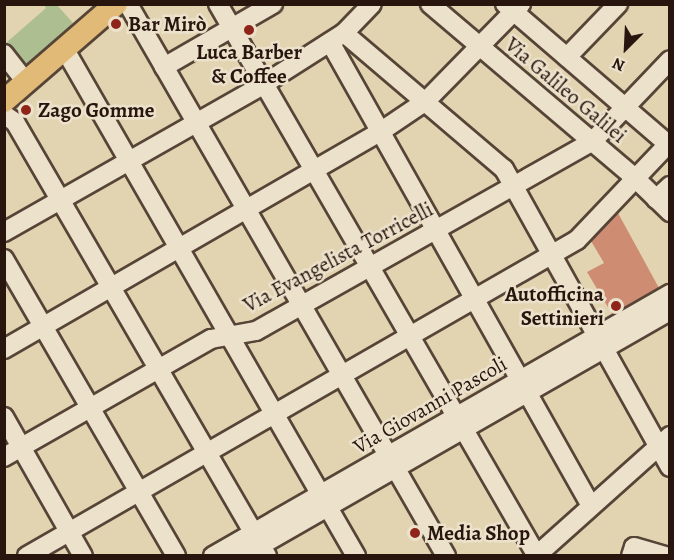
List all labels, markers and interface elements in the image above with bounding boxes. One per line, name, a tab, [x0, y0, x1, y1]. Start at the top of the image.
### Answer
place label: Bar Mirò	[128, 11, 206, 37]
marker: Bar Mirò	[109, 17, 123, 31]
north arrow	[596, 18, 656, 78]
marker: Luca Barber & Coffee	[242, 23, 256, 37]
street label: Via Galileo Galilei	[500, 32, 632, 148]
place label: Luca Barber & Coffee	[196, 39, 302, 89]
text: N	[609, 52, 628, 77]
place label: Zago Gomme	[38, 97, 155, 123]
marker: Zago Gomme	[19, 103, 33, 117]
street label: Via Evangelista Torricelli	[239, 196, 437, 318]
place label: Autofficina Settinieri	[505, 281, 604, 331]
marker: Autofficina Settinieri	[609, 299, 623, 313]
street label: Via Giovanni Pascoli	[349, 351, 511, 459]
place label: Media Shop	[427, 520, 530, 546]
marker: Media Shop	[408, 526, 422, 540]

